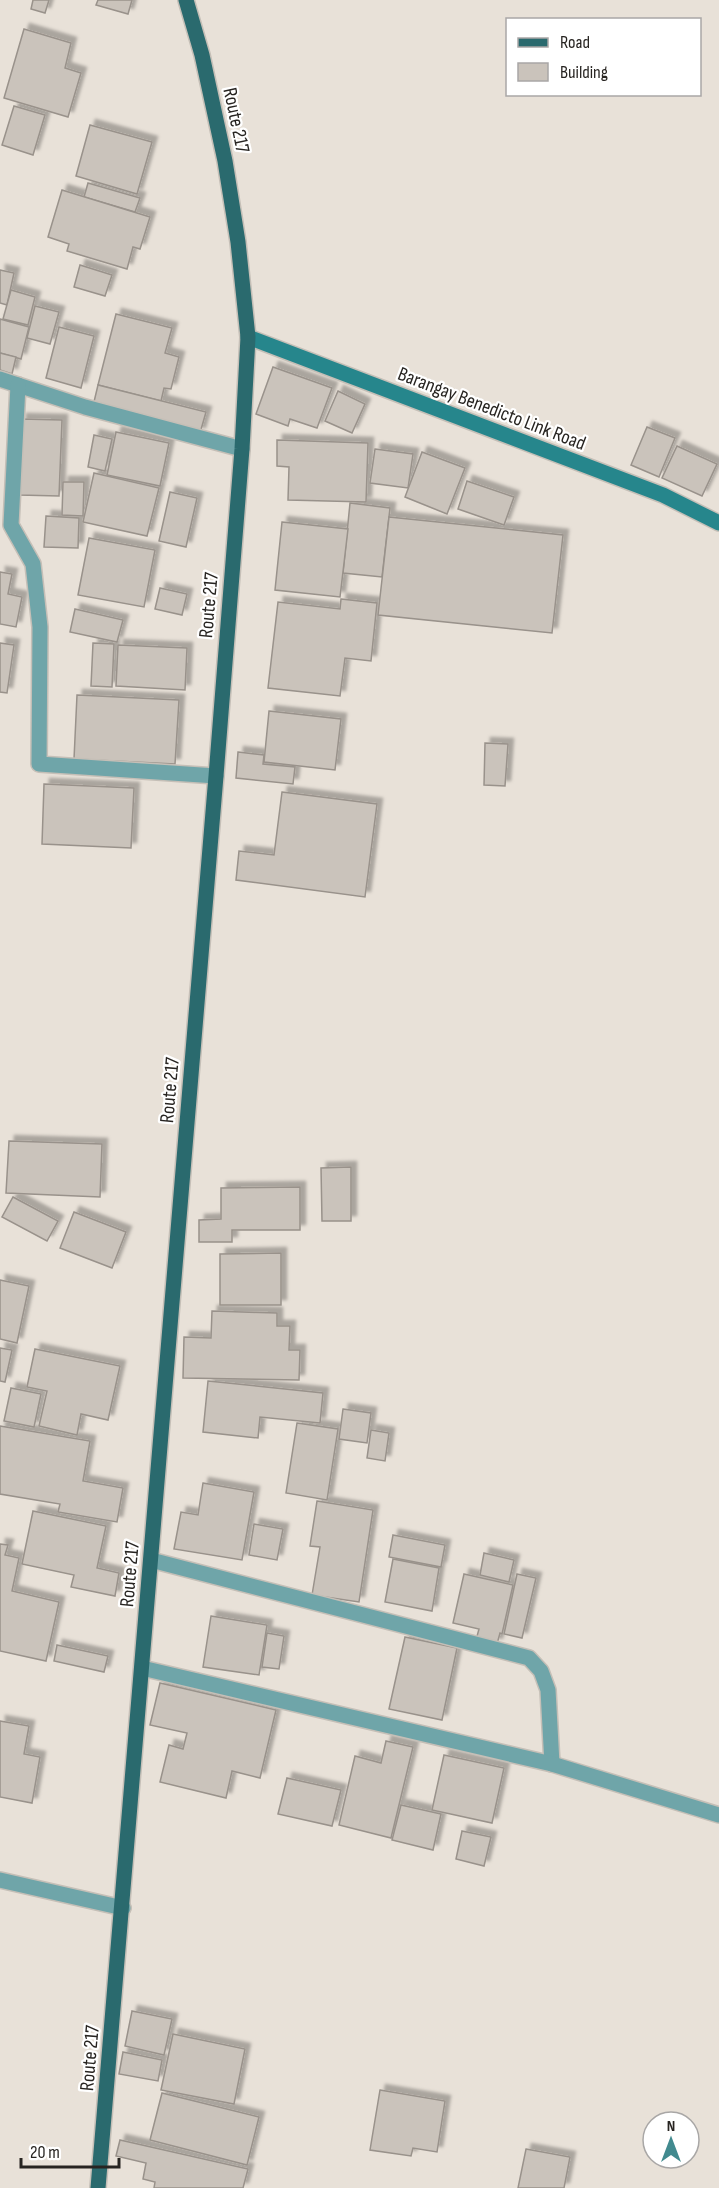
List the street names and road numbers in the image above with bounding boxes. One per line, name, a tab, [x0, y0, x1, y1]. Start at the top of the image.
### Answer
street label: Route 217	[217, 85, 255, 155]
street label: Barangay Benedicto Link Road	[394, 362, 589, 456]
street label: Route 217	[194, 571, 224, 639]
street label: Route 217	[155, 1056, 185, 1124]
street label: Route 217	[115, 1540, 145, 1608]
street label: Route 217	[75, 2024, 105, 2092]

